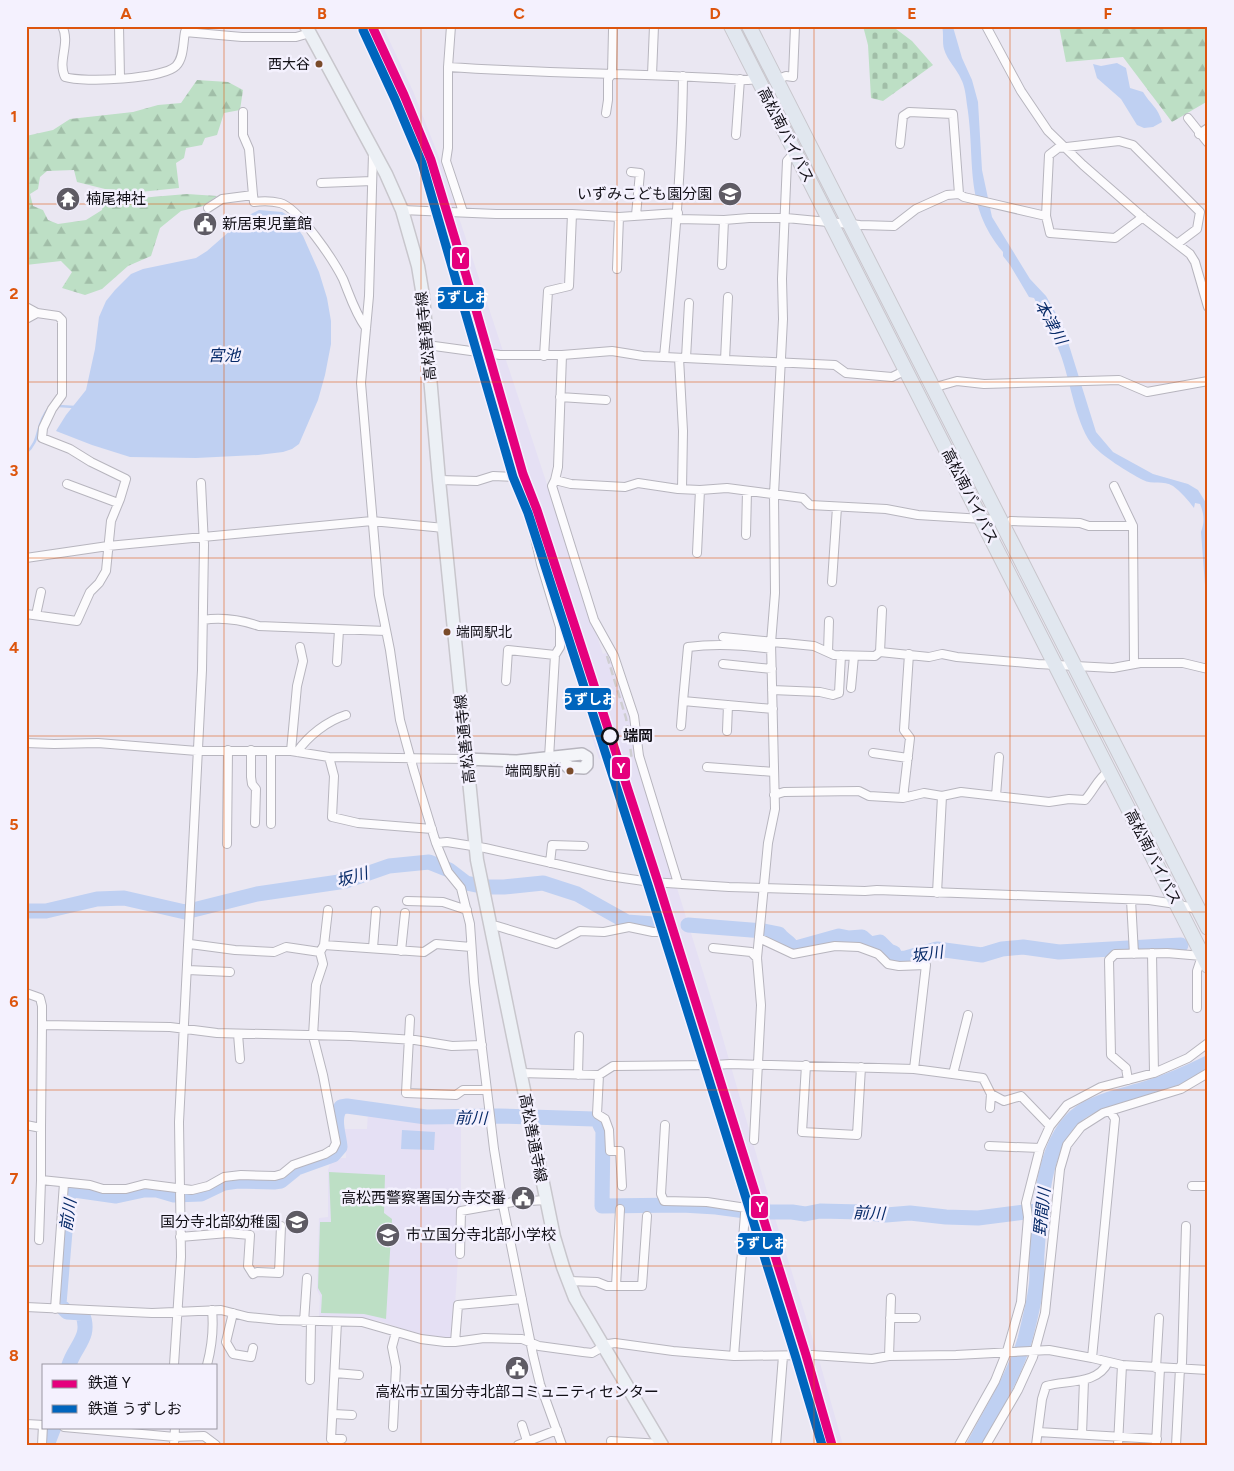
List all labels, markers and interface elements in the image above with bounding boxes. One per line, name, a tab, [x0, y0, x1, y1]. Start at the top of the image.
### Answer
text: A	[120, 4, 132, 23]
text: B	[317, 4, 327, 23]
text: C	[513, 4, 525, 23]
text: D	[709, 4, 721, 23]
text: E	[907, 4, 917, 23]
text: F	[1104, 4, 1113, 23]
place label: 西大谷	[268, 56, 310, 73]
marker: 西大谷	[314, 59, 324, 69]
street label: 高松南バイパス	[754, 84, 818, 186]
text: 1	[11, 107, 17, 126]
school or university icon: いずみこども園分園	[717, 181, 743, 207]
place label: いずみこども園分園	[577, 185, 712, 203]
temple icon: 楠尾神社	[55, 186, 81, 212]
place label: 楠尾神社	[86, 190, 146, 208]
public building icon: 新居東児童館	[192, 211, 218, 237]
place label: 新居東児童館	[222, 215, 312, 233]
line badge: Y	[451, 246, 470, 270]
text: Y	[456, 250, 466, 267]
text: 2	[9, 284, 19, 303]
line badge: うずしお	[437, 286, 485, 310]
text: うずしお	[433, 289, 489, 306]
street label: 高松善通寺線	[412, 290, 440, 382]
water label: 本津川	[1031, 296, 1072, 349]
water label: 宮池	[208, 346, 242, 365]
street label: 高松南バイパス	[938, 445, 1002, 547]
text: 3	[10, 461, 19, 480]
place label: 端岡駅北	[456, 624, 512, 641]
marker: 端岡駅北	[442, 627, 452, 637]
text: 4	[9, 638, 19, 657]
line badge: うずしお	[564, 687, 612, 711]
text: うずしお	[560, 691, 616, 708]
street label: 高松善通寺線	[451, 693, 479, 785]
marker: 端岡	[601, 727, 619, 745]
place label: 端岡	[623, 727, 653, 745]
line badge: Y	[611, 756, 631, 780]
text: Y	[616, 760, 626, 777]
place label: 端岡駅前	[505, 763, 561, 780]
marker: 端岡駅前	[565, 766, 575, 776]
street label: 高松南バイパス	[1121, 806, 1185, 908]
text: 5	[9, 815, 19, 834]
water label: 坂川	[334, 863, 372, 891]
water label: 坂川	[910, 942, 946, 966]
text: 6	[9, 992, 19, 1011]
street label: 高松善通寺線	[516, 1092, 550, 1184]
water label: 前川	[455, 1108, 489, 1128]
text: 7	[10, 1169, 19, 1188]
public building icon: 高松西警察署国分寺交番	[510, 1185, 536, 1211]
water label: 野間川	[1030, 1185, 1054, 1237]
place label: 高松西警察署国分寺交番	[341, 1189, 506, 1207]
line badge: Y	[750, 1195, 769, 1219]
water label: 前川	[56, 1196, 80, 1232]
text: Y	[755, 1199, 765, 1216]
water label: 前川	[853, 1203, 887, 1223]
school or university icon: 国分寺北部幼稚園	[284, 1209, 310, 1235]
place label: 国分寺北部幼稚園	[160, 1213, 280, 1231]
school or university icon: 市立国分寺北部小学校	[375, 1222, 401, 1248]
place label: 市立国分寺北部小学校	[406, 1226, 556, 1244]
line badge: うずしお	[737, 1232, 784, 1256]
text: うずしお	[732, 1235, 788, 1252]
text: 8	[9, 1346, 19, 1365]
public building icon: 高松市立国分寺北部コミュニティセンター	[504, 1355, 530, 1381]
legend	[42, 1364, 218, 1428]
text: 鉄道 Y	[88, 1374, 131, 1392]
place label: 高松市立国分寺北部コミュニティセンター	[375, 1383, 659, 1401]
text: 鉄道 うずしお	[88, 1400, 182, 1418]

